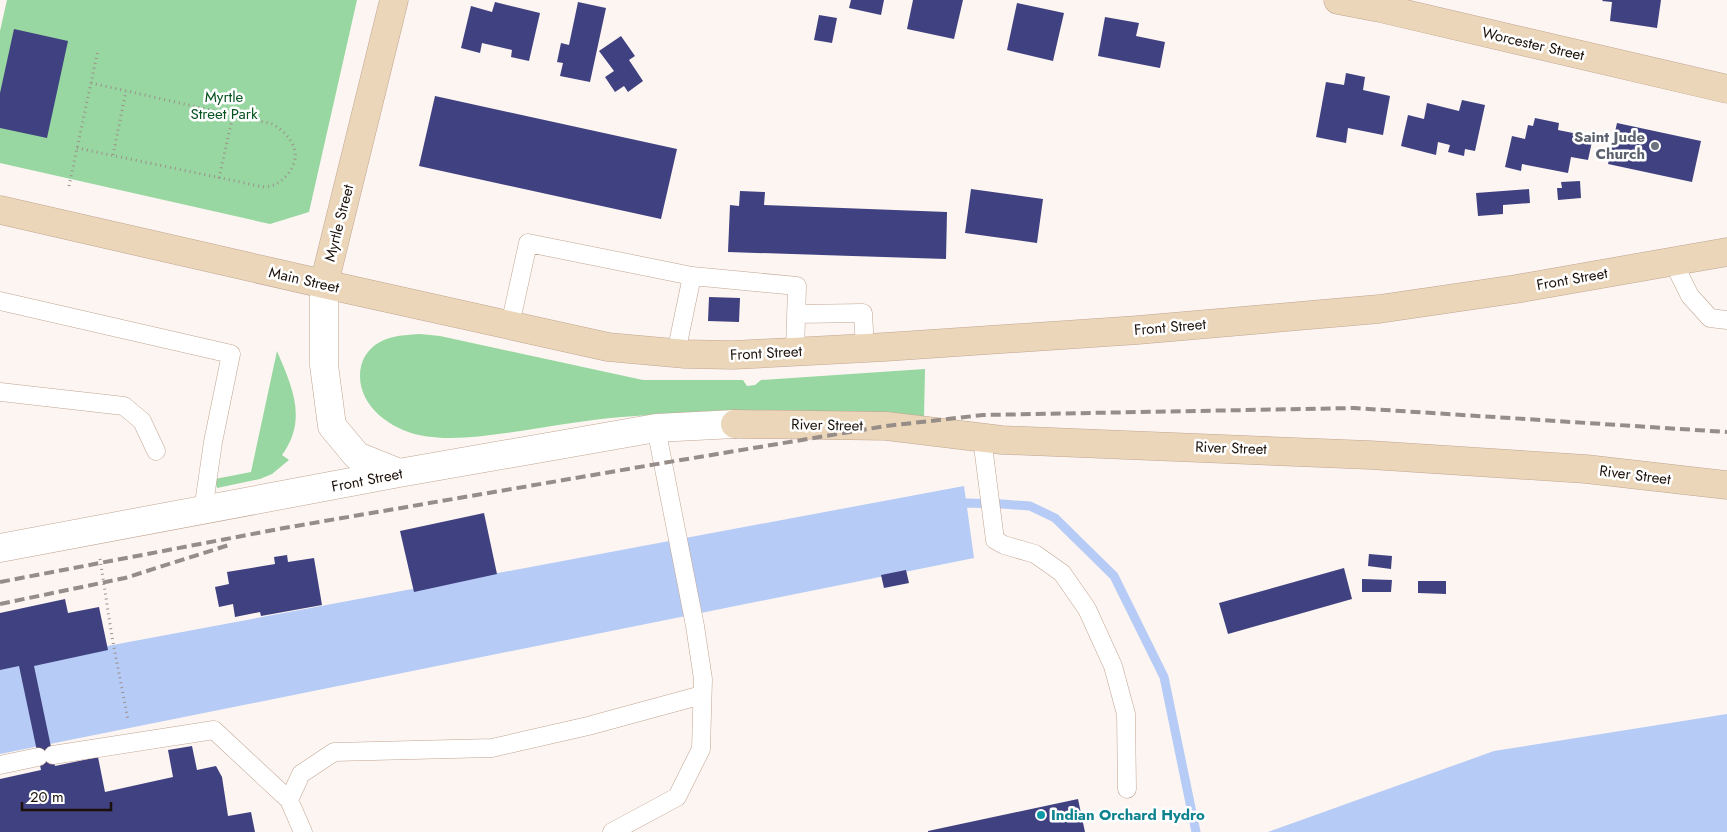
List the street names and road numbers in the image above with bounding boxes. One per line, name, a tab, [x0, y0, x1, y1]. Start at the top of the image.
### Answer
street label: Worcester Street	[1480, 22, 1587, 67]
street label: Myrtle Street	[319, 182, 359, 264]
street label: Main Street	[267, 261, 342, 299]
street label: Front Street	[1535, 262, 1610, 296]
street label: Front Street	[1133, 313, 1207, 341]
street label: Front Street	[729, 340, 803, 366]
street label: River Street	[791, 413, 864, 437]
street label: River Street	[1195, 436, 1268, 460]
street label: River Street	[1598, 460, 1672, 490]
street label: Front Street	[330, 462, 405, 498]

